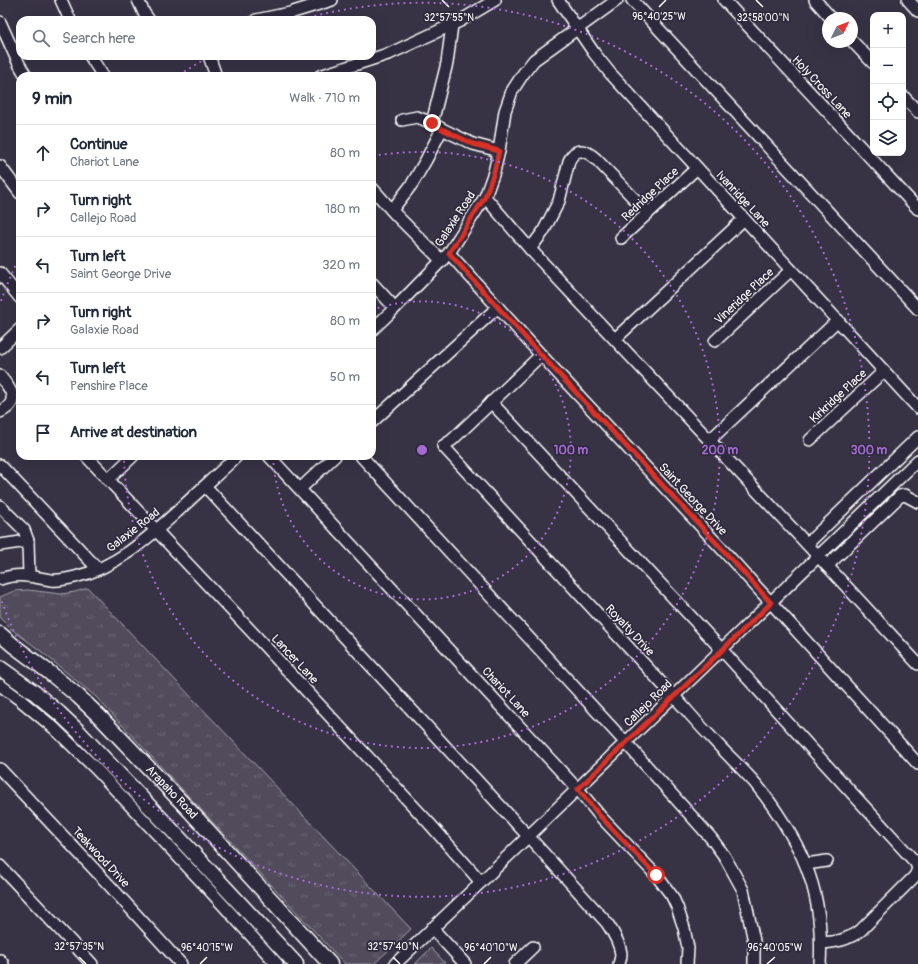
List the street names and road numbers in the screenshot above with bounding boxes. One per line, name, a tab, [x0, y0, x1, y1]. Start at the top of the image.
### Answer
street label: Holy Cross Lane	[789, 53, 855, 122]
street label: Redridge Place	[619, 164, 682, 225]
street label: Ivanridge Lane	[713, 168, 773, 231]
street label: Galaxie Road	[432, 188, 479, 250]
street label: Vineridge Place	[712, 265, 777, 328]
street label: Kirkridge Place	[807, 366, 870, 427]
street label: Saint George Drive	[655, 460, 730, 539]
street label: Galaxie Road	[104, 505, 163, 556]
street label: Royalty Drive	[602, 601, 657, 659]
street label: Lancer Lane	[268, 631, 321, 687]
street label: Chariot Lane	[478, 664, 533, 721]
street label: Callejo Road	[621, 677, 676, 730]
street label: Arapaho Road	[142, 762, 201, 822]
street label: Teakwood Drive	[69, 824, 133, 891]

